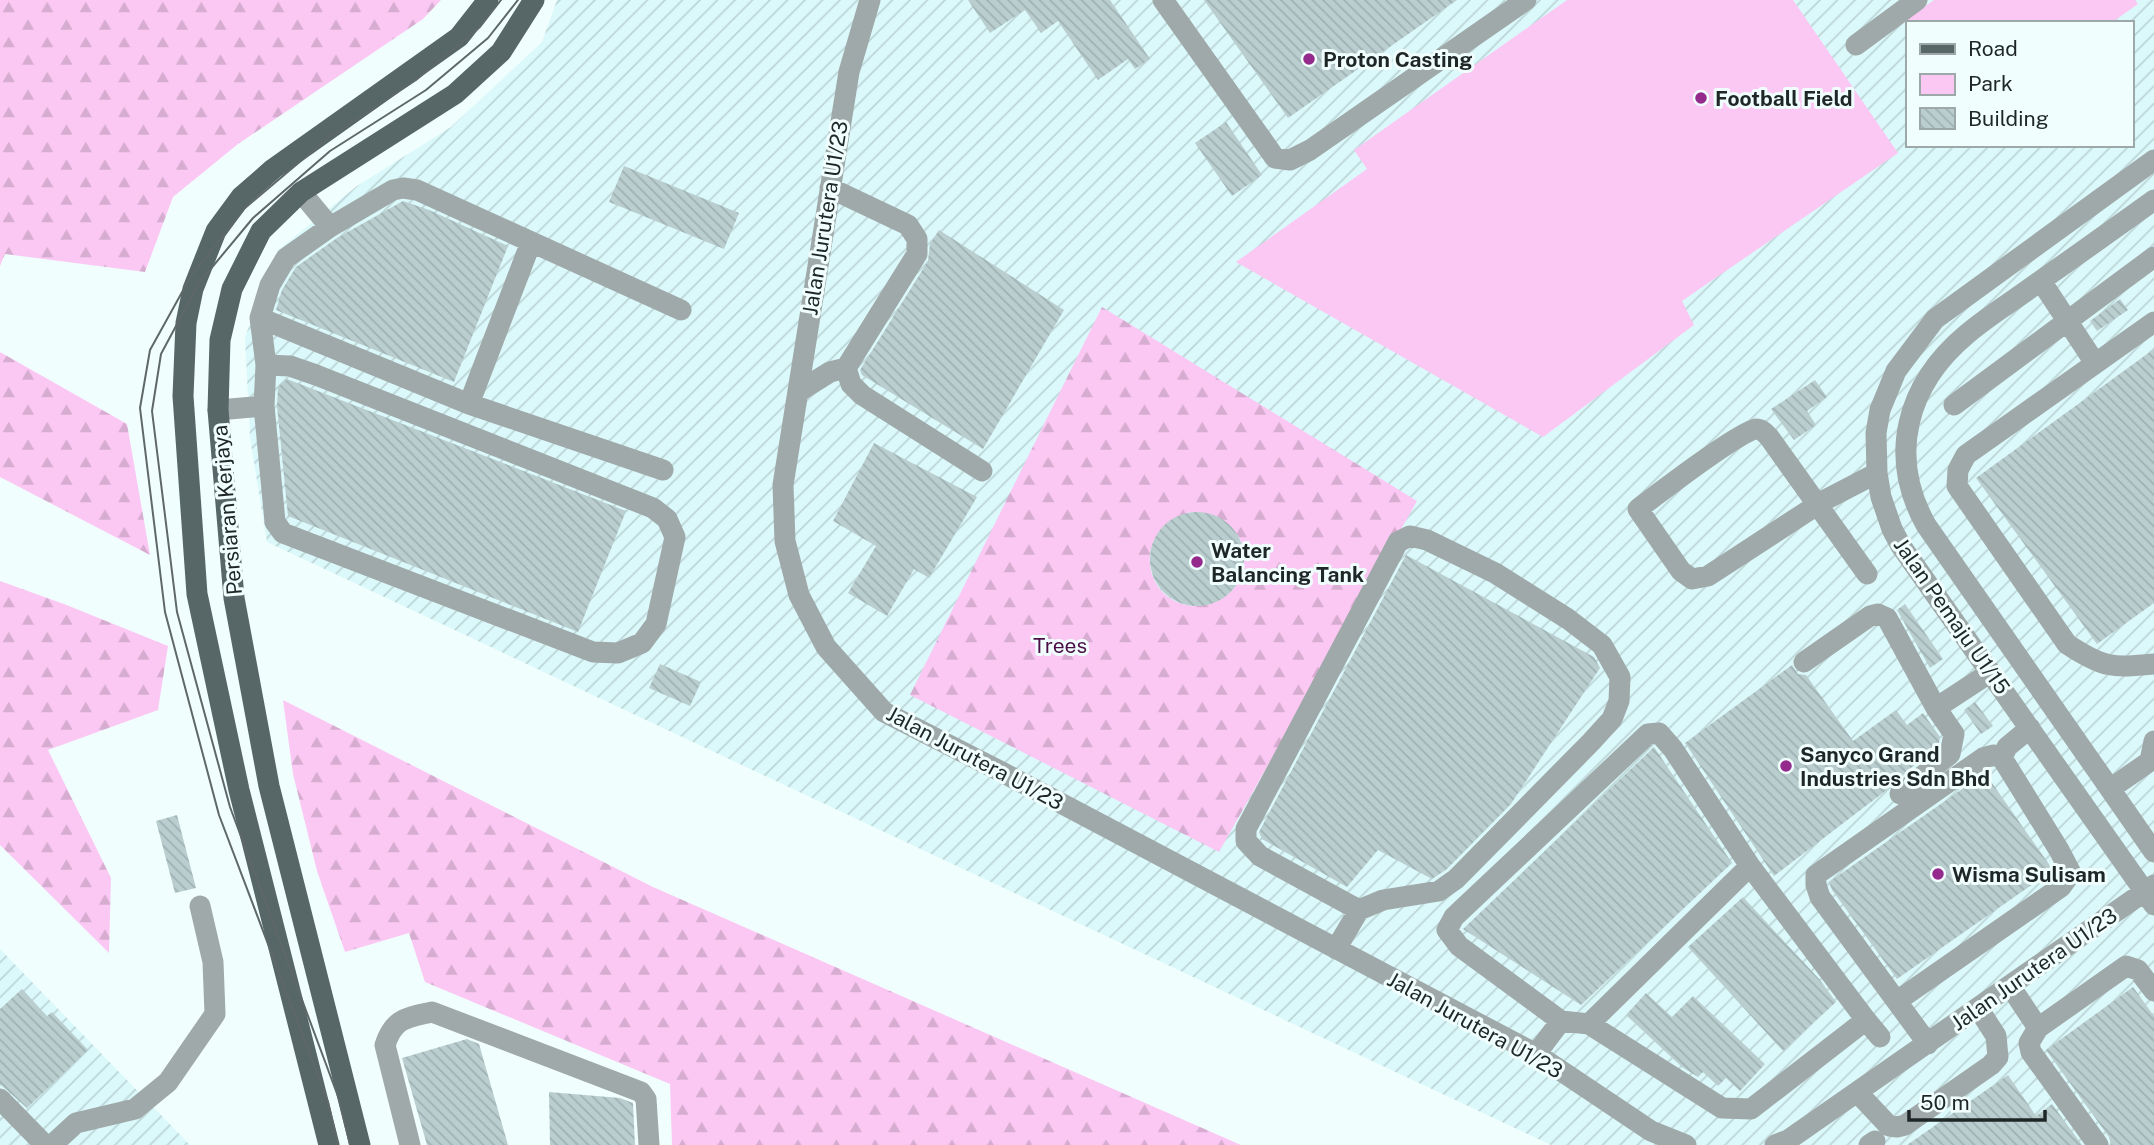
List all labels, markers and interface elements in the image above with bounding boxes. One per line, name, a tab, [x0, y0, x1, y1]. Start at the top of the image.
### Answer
legend	[1906, 21, 2133, 147]
text: Road	[1968, 36, 2018, 61]
place label: Proton Casting	[1323, 47, 1472, 72]
marker: Proton Casting	[1301, 51, 1317, 67]
text: Park	[1968, 71, 2013, 96]
place label: Football Field	[1715, 86, 1853, 111]
marker: Football Field	[1693, 90, 1709, 106]
text: Building	[1968, 106, 2049, 131]
street label: Jalan Jurutera U1/23	[797, 119, 853, 317]
street label: Persiaran Kerjaya	[207, 424, 247, 596]
street label: Jalan Pemaju U1/15	[1889, 533, 2015, 699]
place label: Water Balancing Tank	[1211, 538, 1364, 587]
marker: Water Balancing Tank	[1189, 554, 1205, 570]
park label: Trees	[1033, 633, 1087, 658]
street label: Jalan Jurutera U1/23	[882, 701, 1068, 815]
place label: Sanyco Grand Industries Sdn Bhd	[1800, 742, 1990, 791]
marker: Sanyco Grand Industries Sdn Bhd	[1778, 758, 1794, 774]
place label: Wisma Sulisam	[1952, 862, 2106, 887]
marker: Wisma Sulisam	[1930, 866, 1946, 882]
street label: Jalan Jurutera U1/23	[1946, 902, 2122, 1036]
street label: Jalan Jurutera U1/23	[1383, 966, 1567, 1084]
scale bar	[1909, 1078, 2046, 1122]
text: 50 m	[1920, 1090, 1970, 1115]

